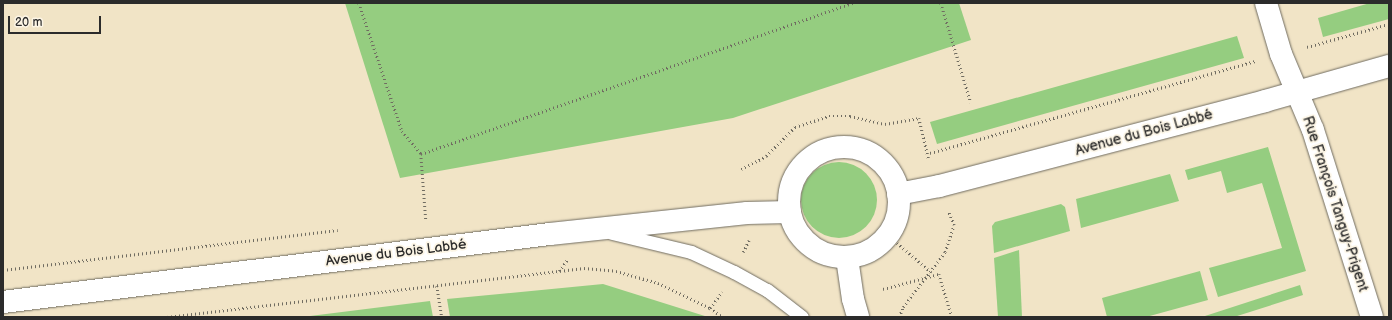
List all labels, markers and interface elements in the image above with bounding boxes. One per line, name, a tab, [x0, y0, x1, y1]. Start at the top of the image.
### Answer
scale bar	[10, 8, 103, 34]
text: 20 m	[15, 15, 42, 30]
street label: Avenue du Bois Labbé	[1073, 107, 1215, 159]
street label: Rue François Tanguy-Prigent	[1299, 114, 1371, 294]
street label: Avenue du Bois Labbé	[325, 236, 467, 270]

